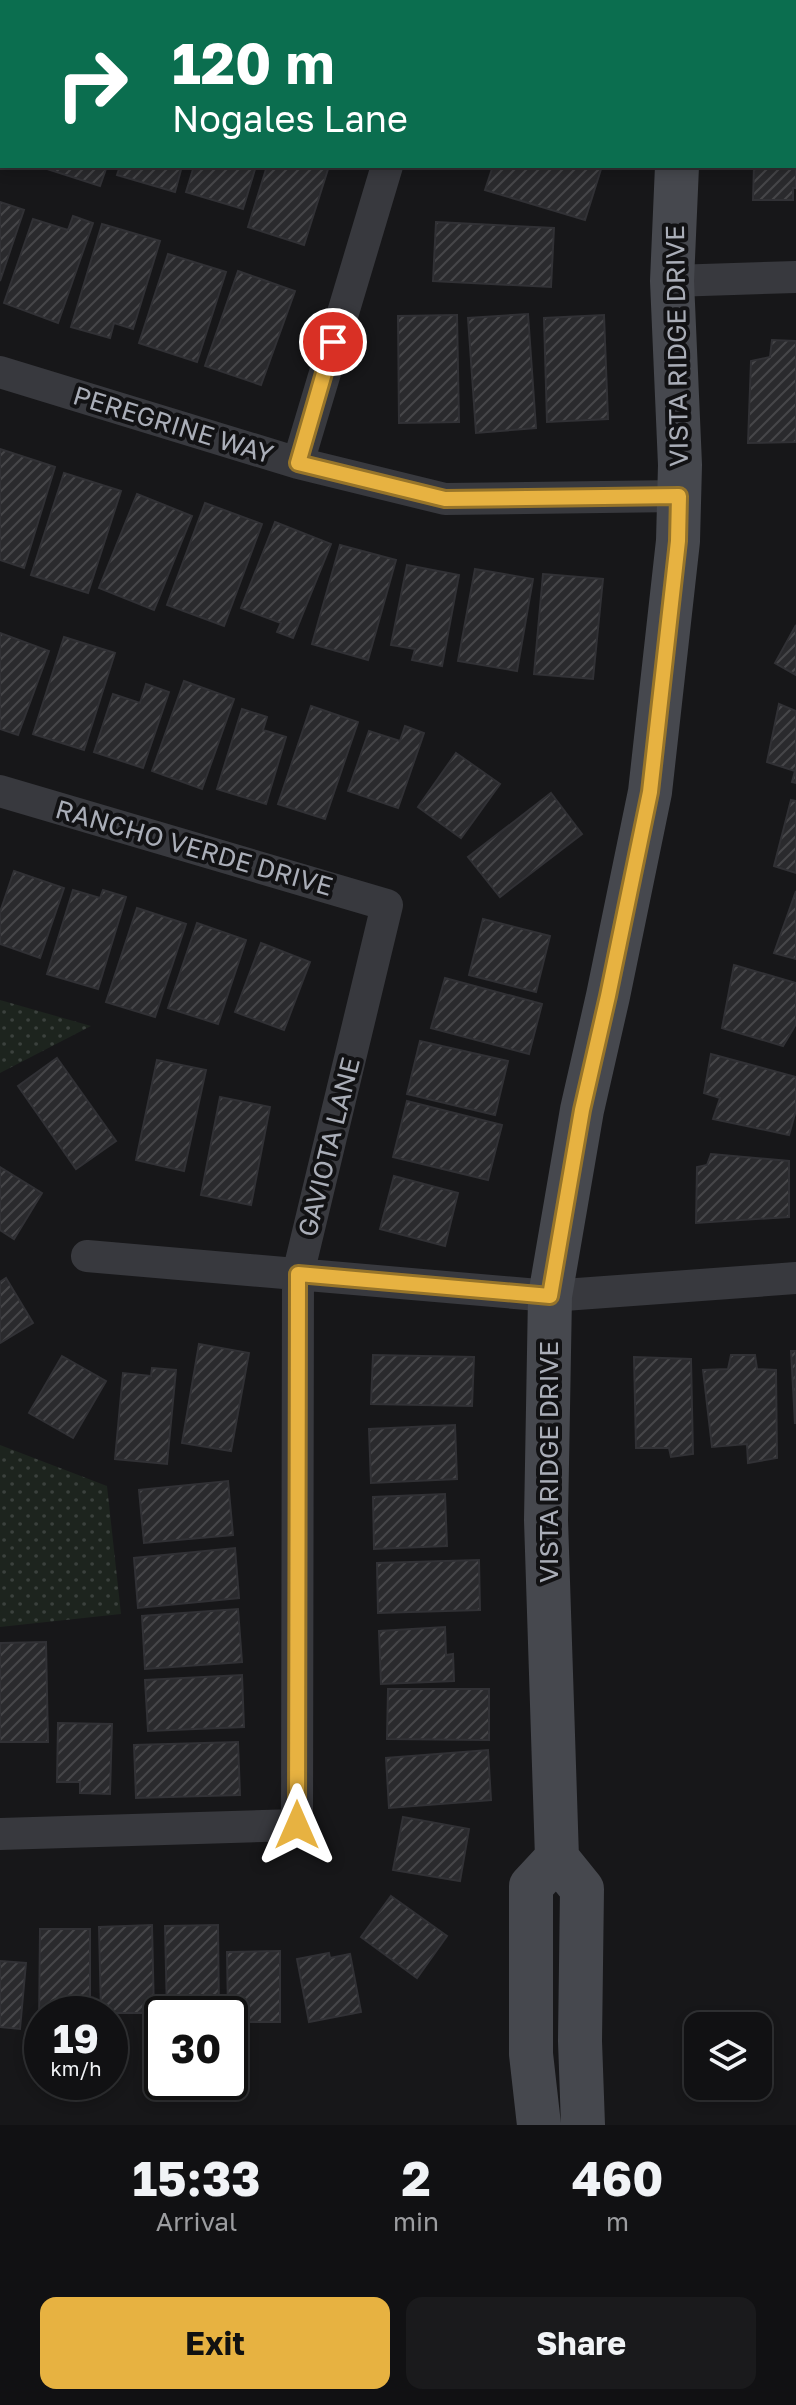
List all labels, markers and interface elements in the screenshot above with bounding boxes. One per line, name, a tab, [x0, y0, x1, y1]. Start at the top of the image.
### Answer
text: 120 m	[172, 29, 334, 96]
icon: right	[40, 32, 144, 136]
text: Nogales Lane	[172, 97, 408, 140]
street label: VISTA RIDGE DRIVE	[659, 225, 694, 467]
pin	[299, 308, 367, 376]
icon: arrive	[311, 320, 355, 364]
street label: PEREGRINE WAY	[69, 379, 277, 470]
street label: RANCHO VERDE DRIVE	[52, 793, 336, 902]
street label: GAVIOTA LANE	[291, 1054, 366, 1240]
street label: VISTA RIDGE DRIVE	[533, 1341, 564, 1583]
position arrow	[255, 1783, 339, 1867]
speed limit sign: 30	[144, 1996, 248, 2100]
map controls	[684, 2012, 772, 2100]
button: layers	[684, 2012, 772, 2100]
text: 19	[53, 2014, 99, 2062]
text: km/h	[51, 2056, 101, 2080]
text: 15:33	[133, 2149, 261, 2207]
text: 2	[401, 2149, 431, 2207]
text: 460	[572, 2149, 663, 2207]
text: Arrival	[156, 2206, 237, 2237]
text: min	[393, 2206, 439, 2237]
text: m	[606, 2206, 629, 2237]
button: Exit	[40, 2297, 390, 2389]
button: Share	[406, 2297, 756, 2389]

